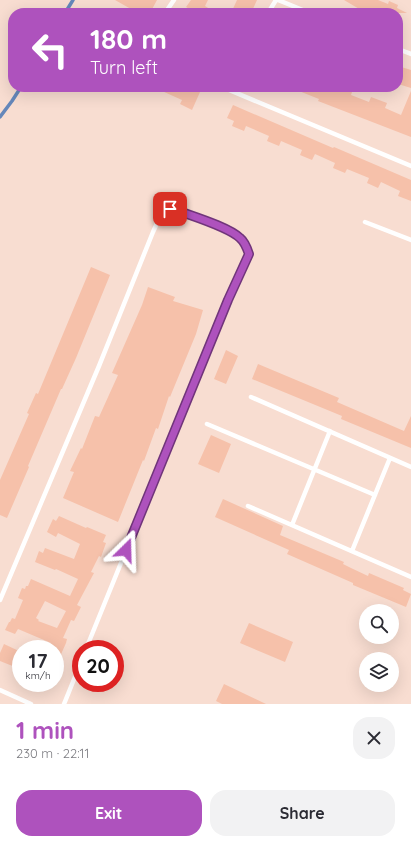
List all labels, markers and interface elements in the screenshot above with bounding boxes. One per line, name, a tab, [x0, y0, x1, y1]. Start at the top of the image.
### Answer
text: 180 m	[90, 21, 167, 56]
icon: left	[24, 24, 76, 76]
text: Turn left	[90, 56, 158, 79]
pin	[153, 192, 187, 226]
icon: arrive	[159, 198, 181, 220]
position arrow	[105, 529, 147, 571]
map controls	[359, 604, 399, 692]
button: search	[359, 604, 399, 644]
speed limit sign: 20	[72, 640, 124, 692]
text: 17	[29, 648, 47, 673]
button: layers	[359, 652, 399, 692]
text: km/h	[25, 669, 51, 682]
text: 1 min	[16, 715, 74, 745]
button: close	[353, 717, 395, 759]
text: 230 m · 22:11	[16, 745, 89, 761]
button: Exit	[16, 790, 202, 836]
button: Share	[210, 790, 395, 836]

